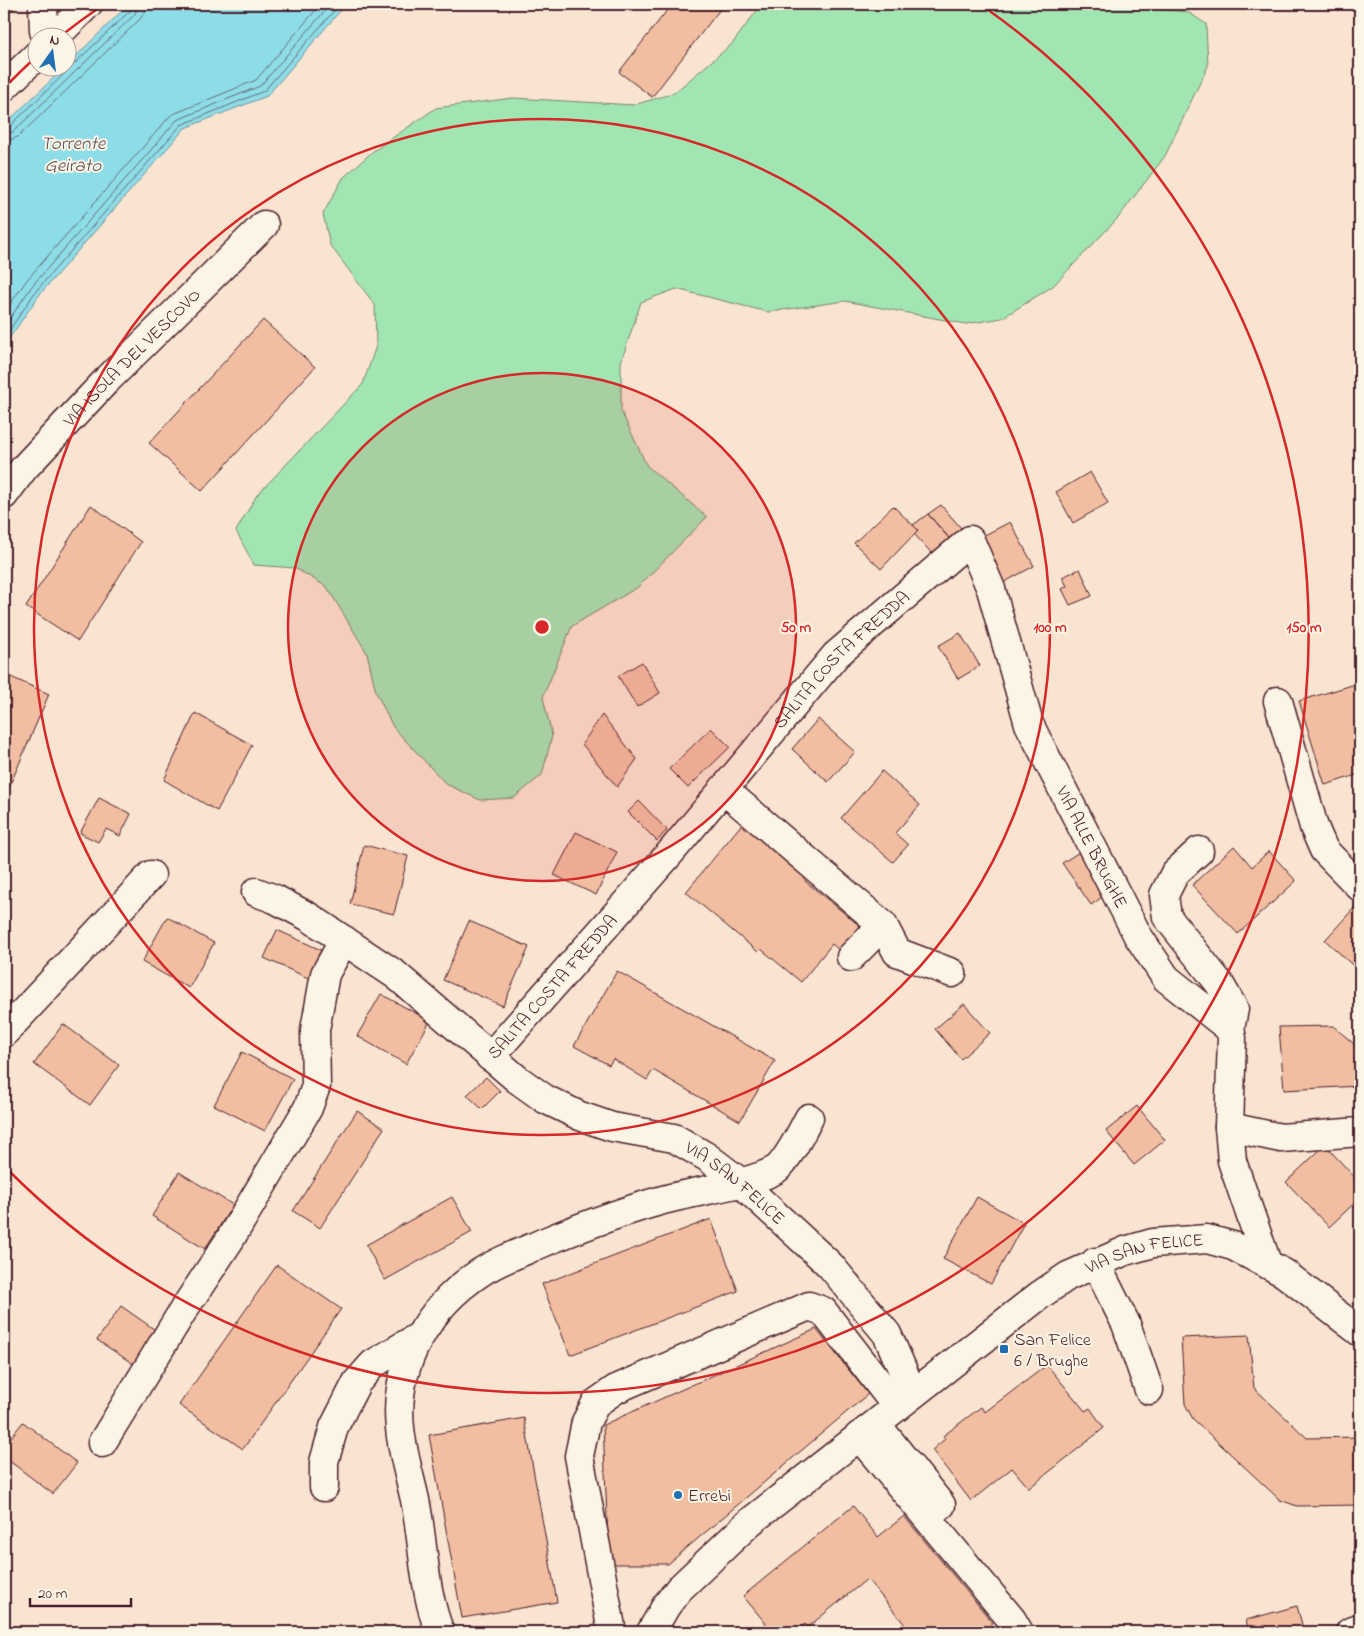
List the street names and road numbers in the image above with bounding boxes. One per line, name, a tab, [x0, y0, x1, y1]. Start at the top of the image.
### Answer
street label: VIA ISOLA DEL VESCOVO	[57, 283, 207, 434]
street label: SALITA COSTA FREDDA	[768, 586, 917, 735]
street label: VIA ALLE BRUGHE	[1048, 781, 1133, 914]
street label: SALITA COSTA FREDDA	[483, 910, 625, 1066]
street label: VIA SAN FELICE	[679, 1135, 790, 1232]
street label: VIA SAN FELICE	[1081, 1228, 1204, 1282]

